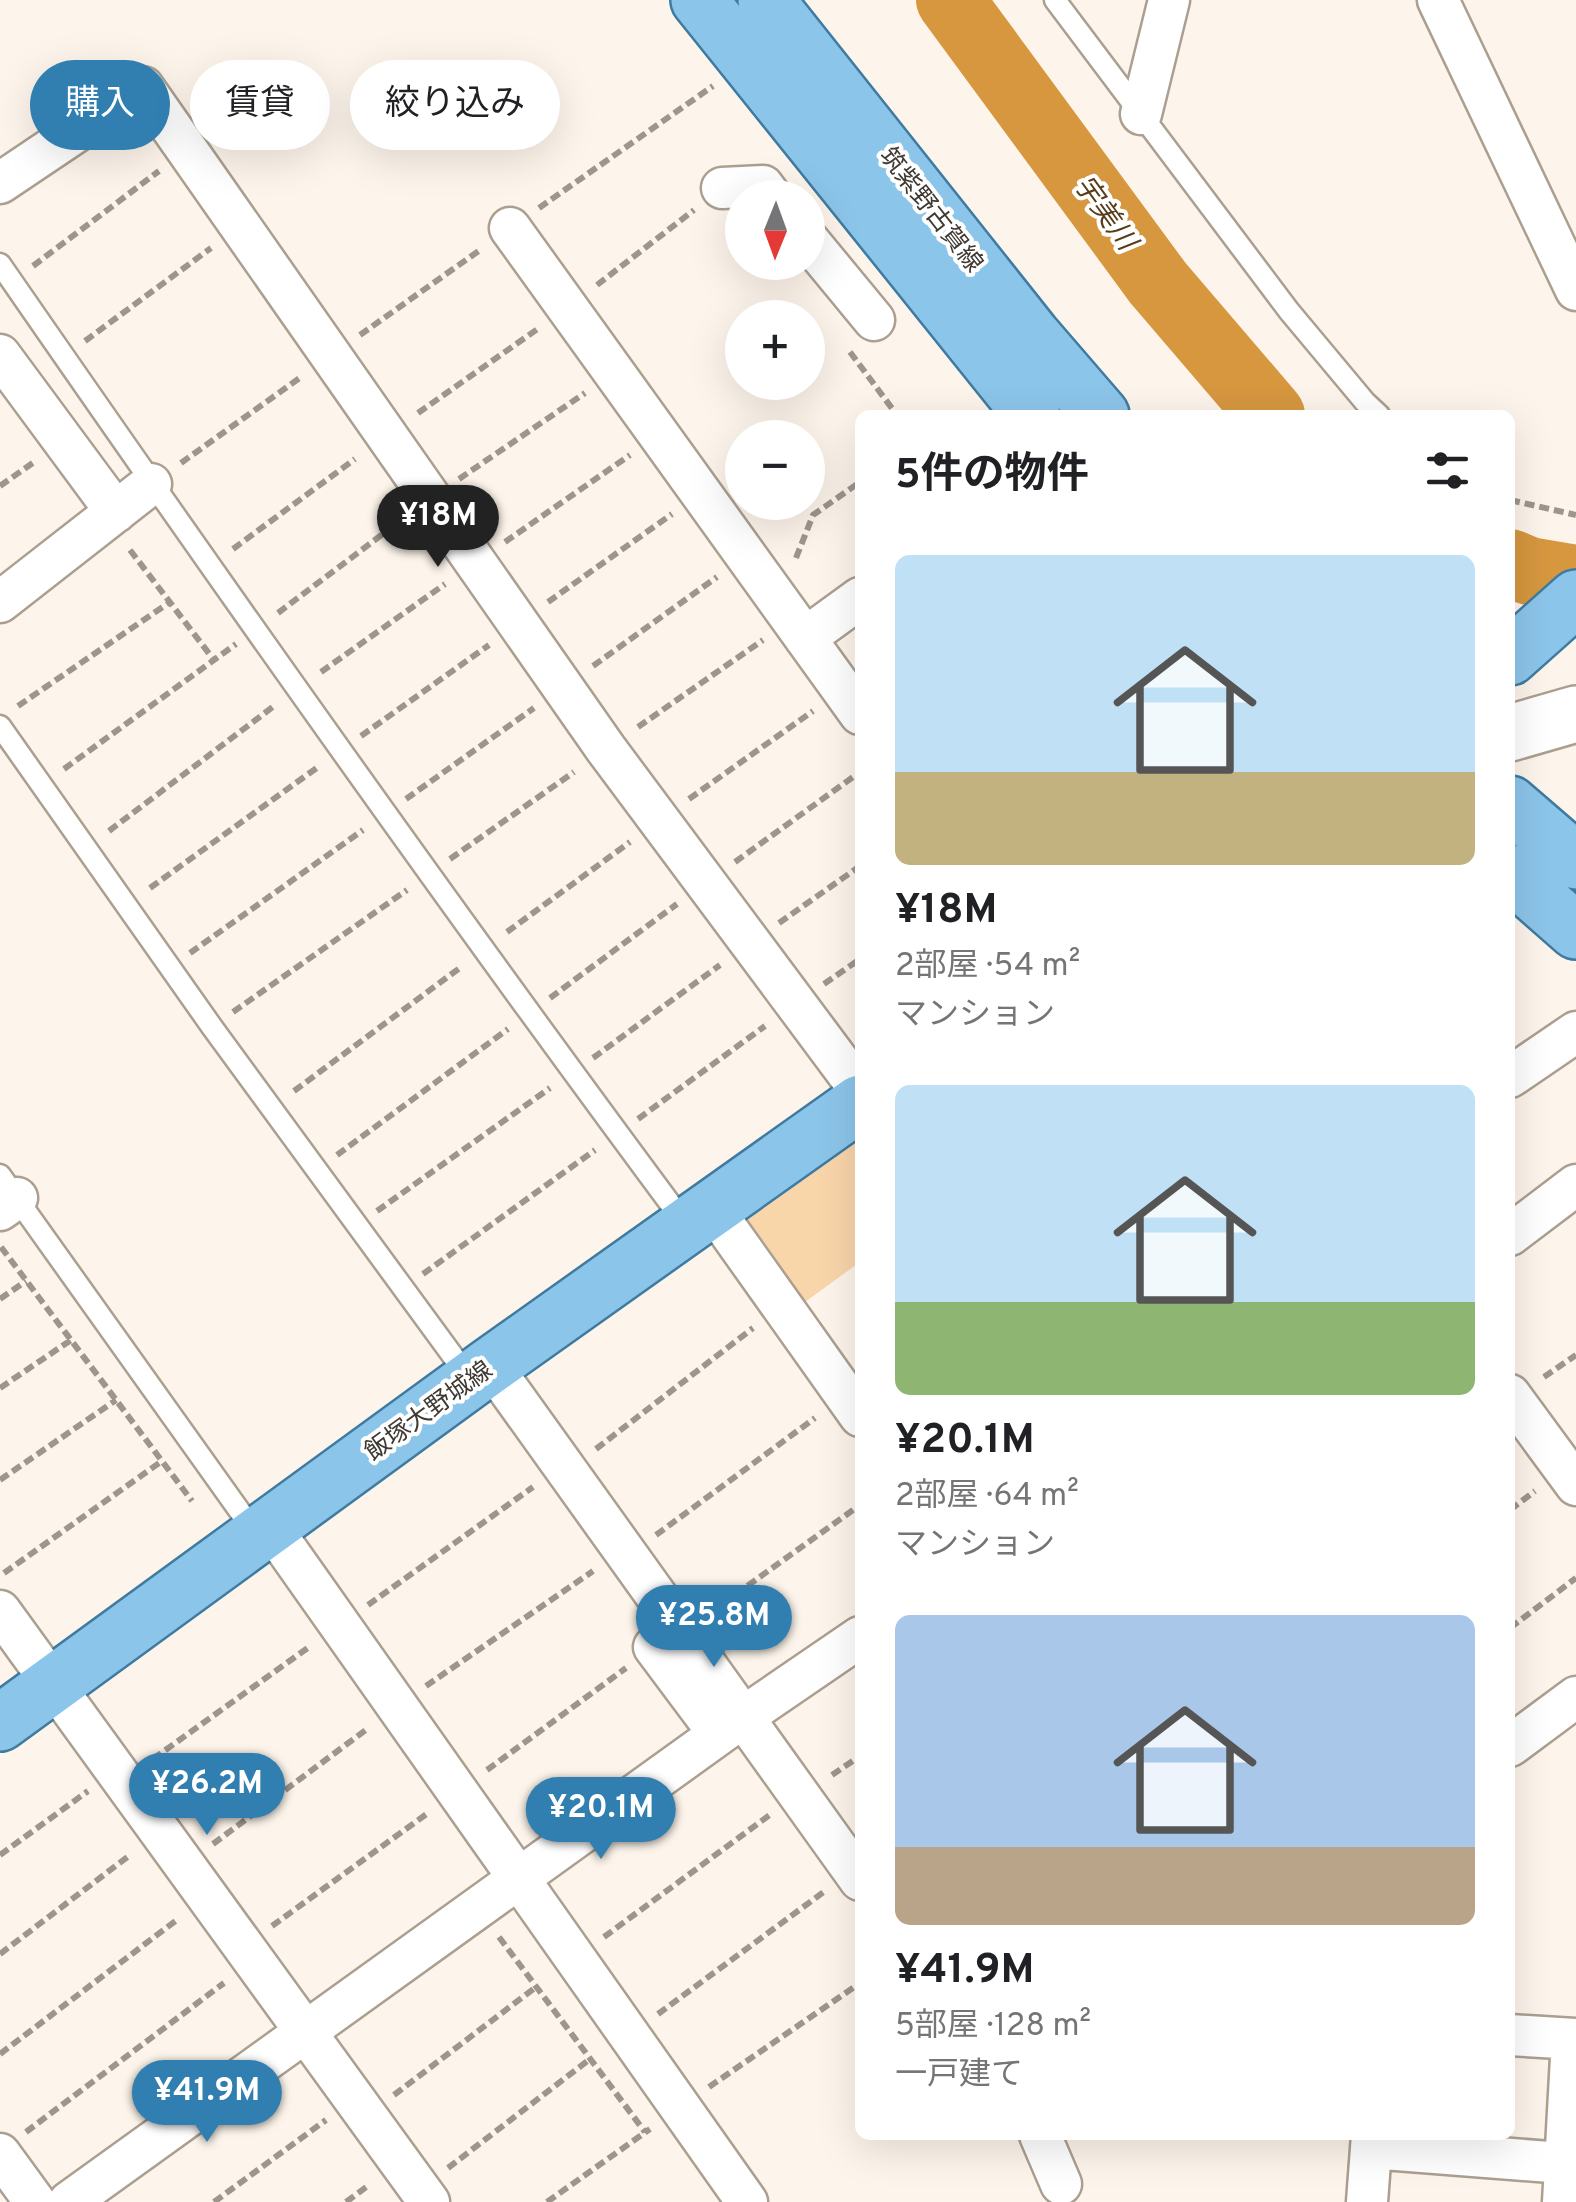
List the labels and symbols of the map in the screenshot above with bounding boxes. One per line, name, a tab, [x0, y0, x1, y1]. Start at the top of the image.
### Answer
street label: 筑紫野古賀線	[871, 142, 988, 280]
water label: 宇美川	[1064, 169, 1145, 261]
north arrow	[725, 180, 825, 280]
pin: ¥18M	[379, 485, 497, 570]
street label: 飯塚大野城線	[360, 1355, 500, 1469]
pin: ¥25.8M	[633, 1585, 795, 1670]
pin: ¥26.2M	[126, 1753, 288, 1838]
pin: ¥20.1M	[520, 1777, 682, 1862]
pin: ¥41.9M	[126, 2060, 288, 2145]

